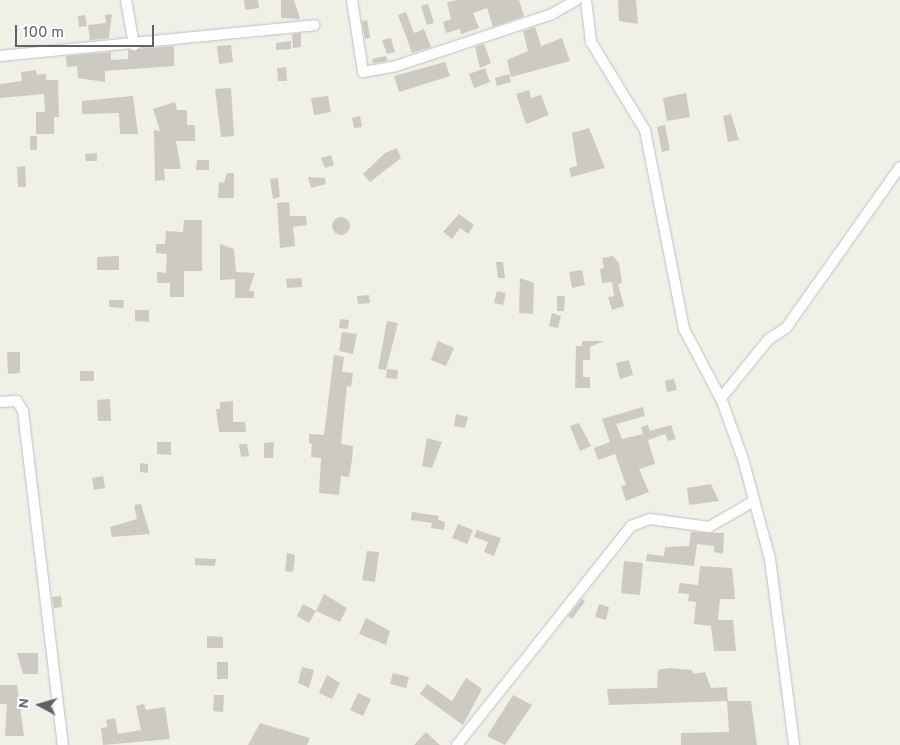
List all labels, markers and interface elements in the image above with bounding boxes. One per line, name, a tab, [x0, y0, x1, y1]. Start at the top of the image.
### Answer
scale bar	[18, 15, 156, 47]
text: 100 m	[23, 24, 64, 43]
north arrow	[15, 680, 65, 730]
text: N	[16, 697, 34, 709]

